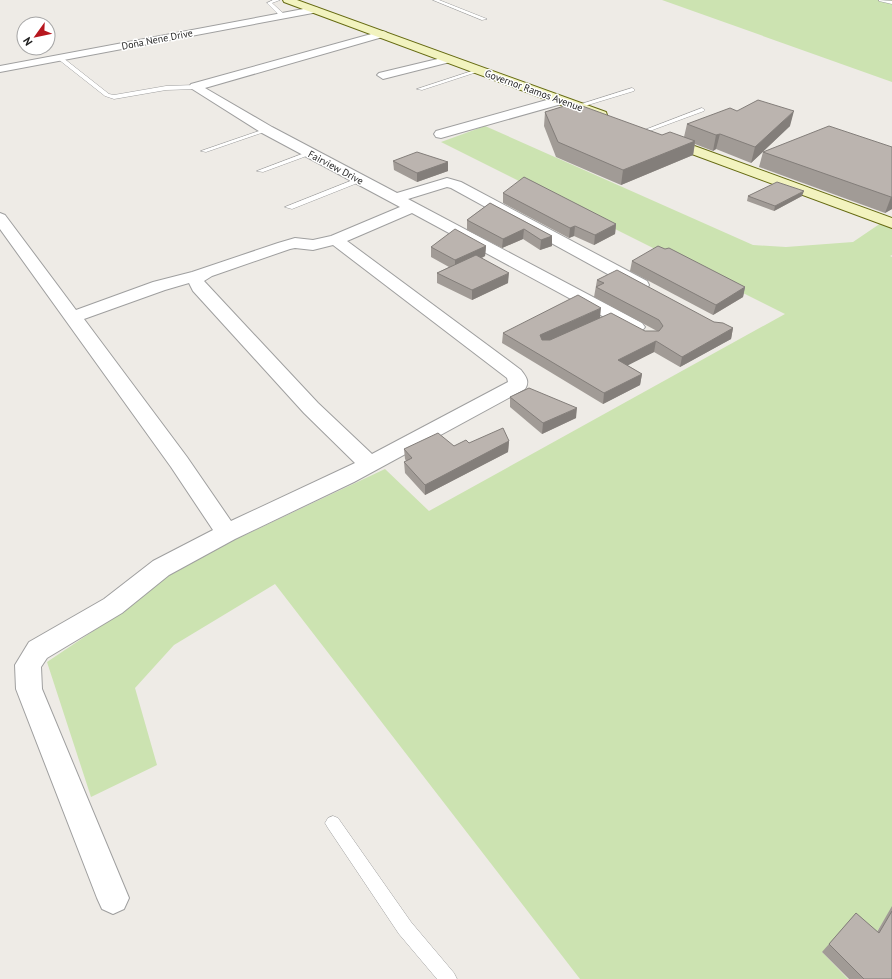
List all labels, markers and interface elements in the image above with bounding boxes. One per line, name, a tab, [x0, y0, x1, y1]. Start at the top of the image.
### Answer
north arrow	[16, 16, 56, 56]
street label: Doña Nene Drive	[120, 26, 194, 53]
text: N	[20, 35, 35, 48]
street label: Governor Ramos Avenue	[483, 67, 585, 114]
street label: Fairview Drive	[306, 147, 366, 187]

